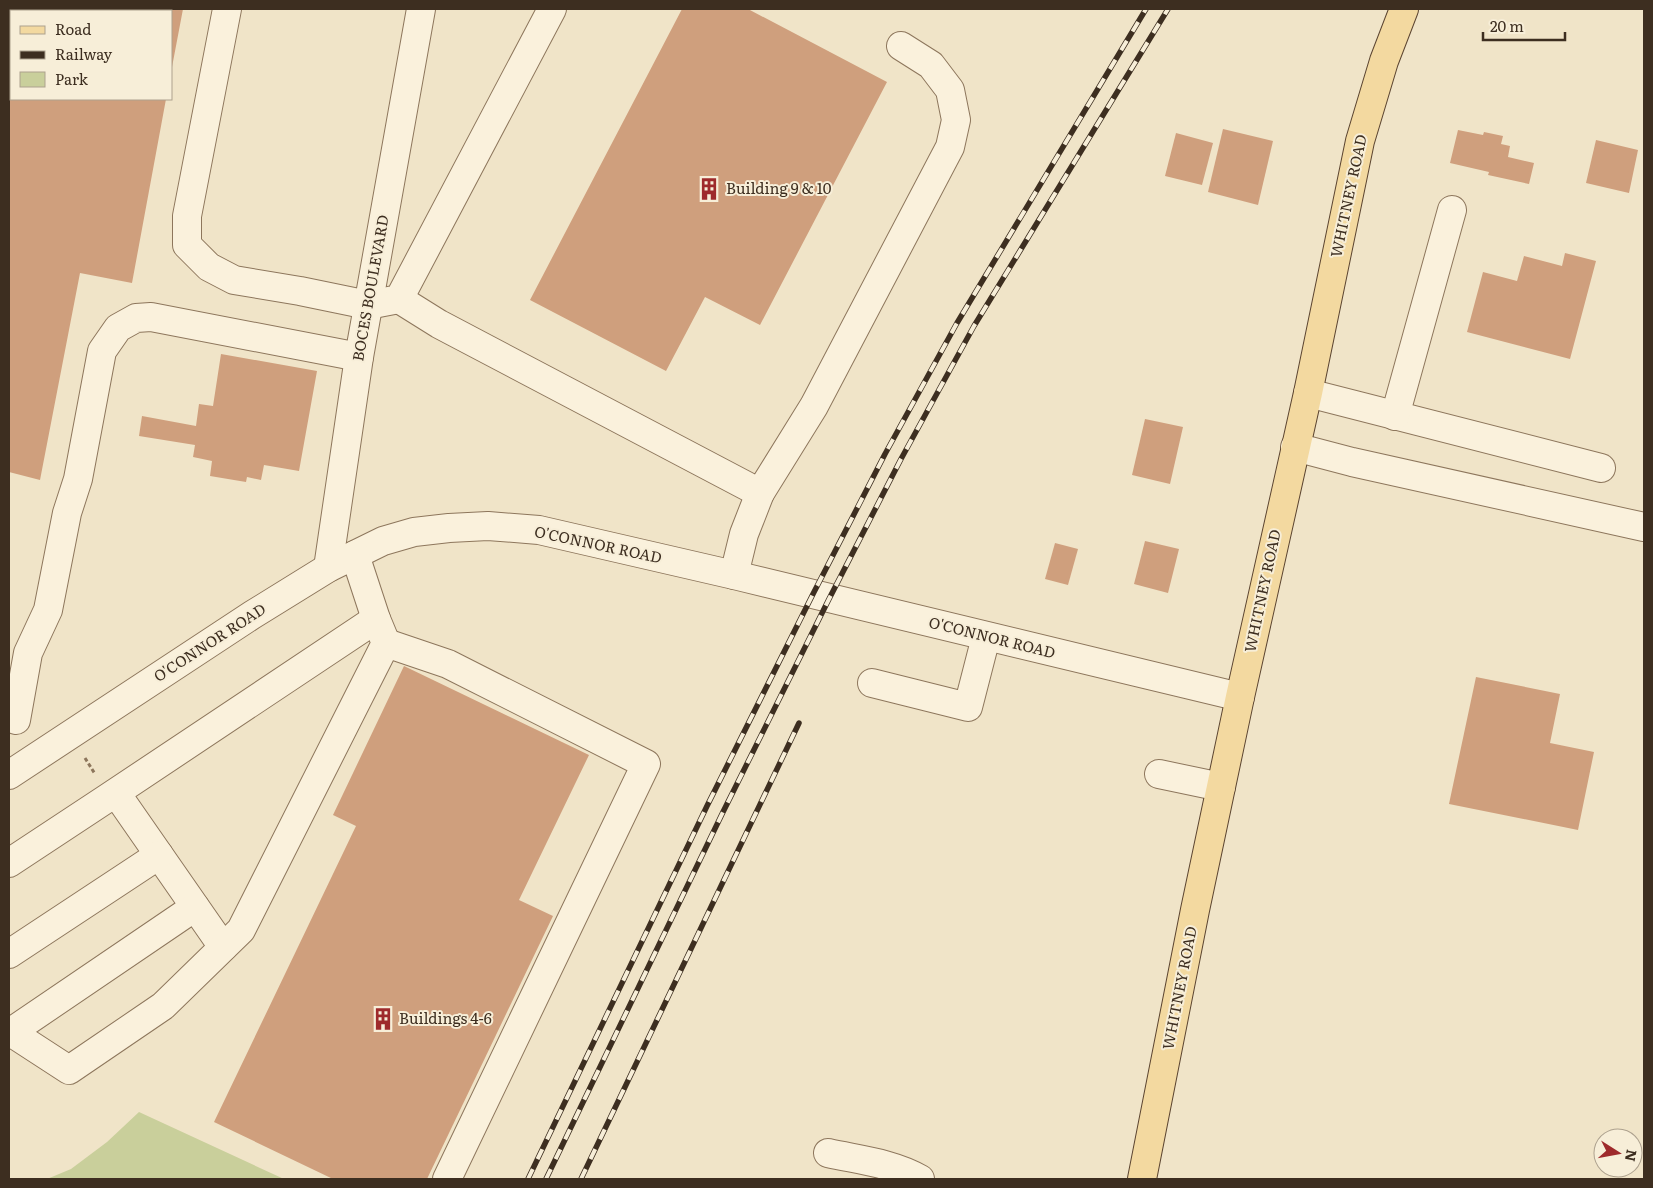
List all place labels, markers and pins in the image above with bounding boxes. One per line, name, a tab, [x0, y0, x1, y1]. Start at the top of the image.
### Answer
building icon: Building 9 & 10	[696, 176, 722, 202]
place label: Building 9 & 10	[726, 176, 832, 199]
building icon: Buildings 4-6	[370, 1006, 396, 1032]
place label: Buildings 4-6	[399, 1006, 492, 1029]

